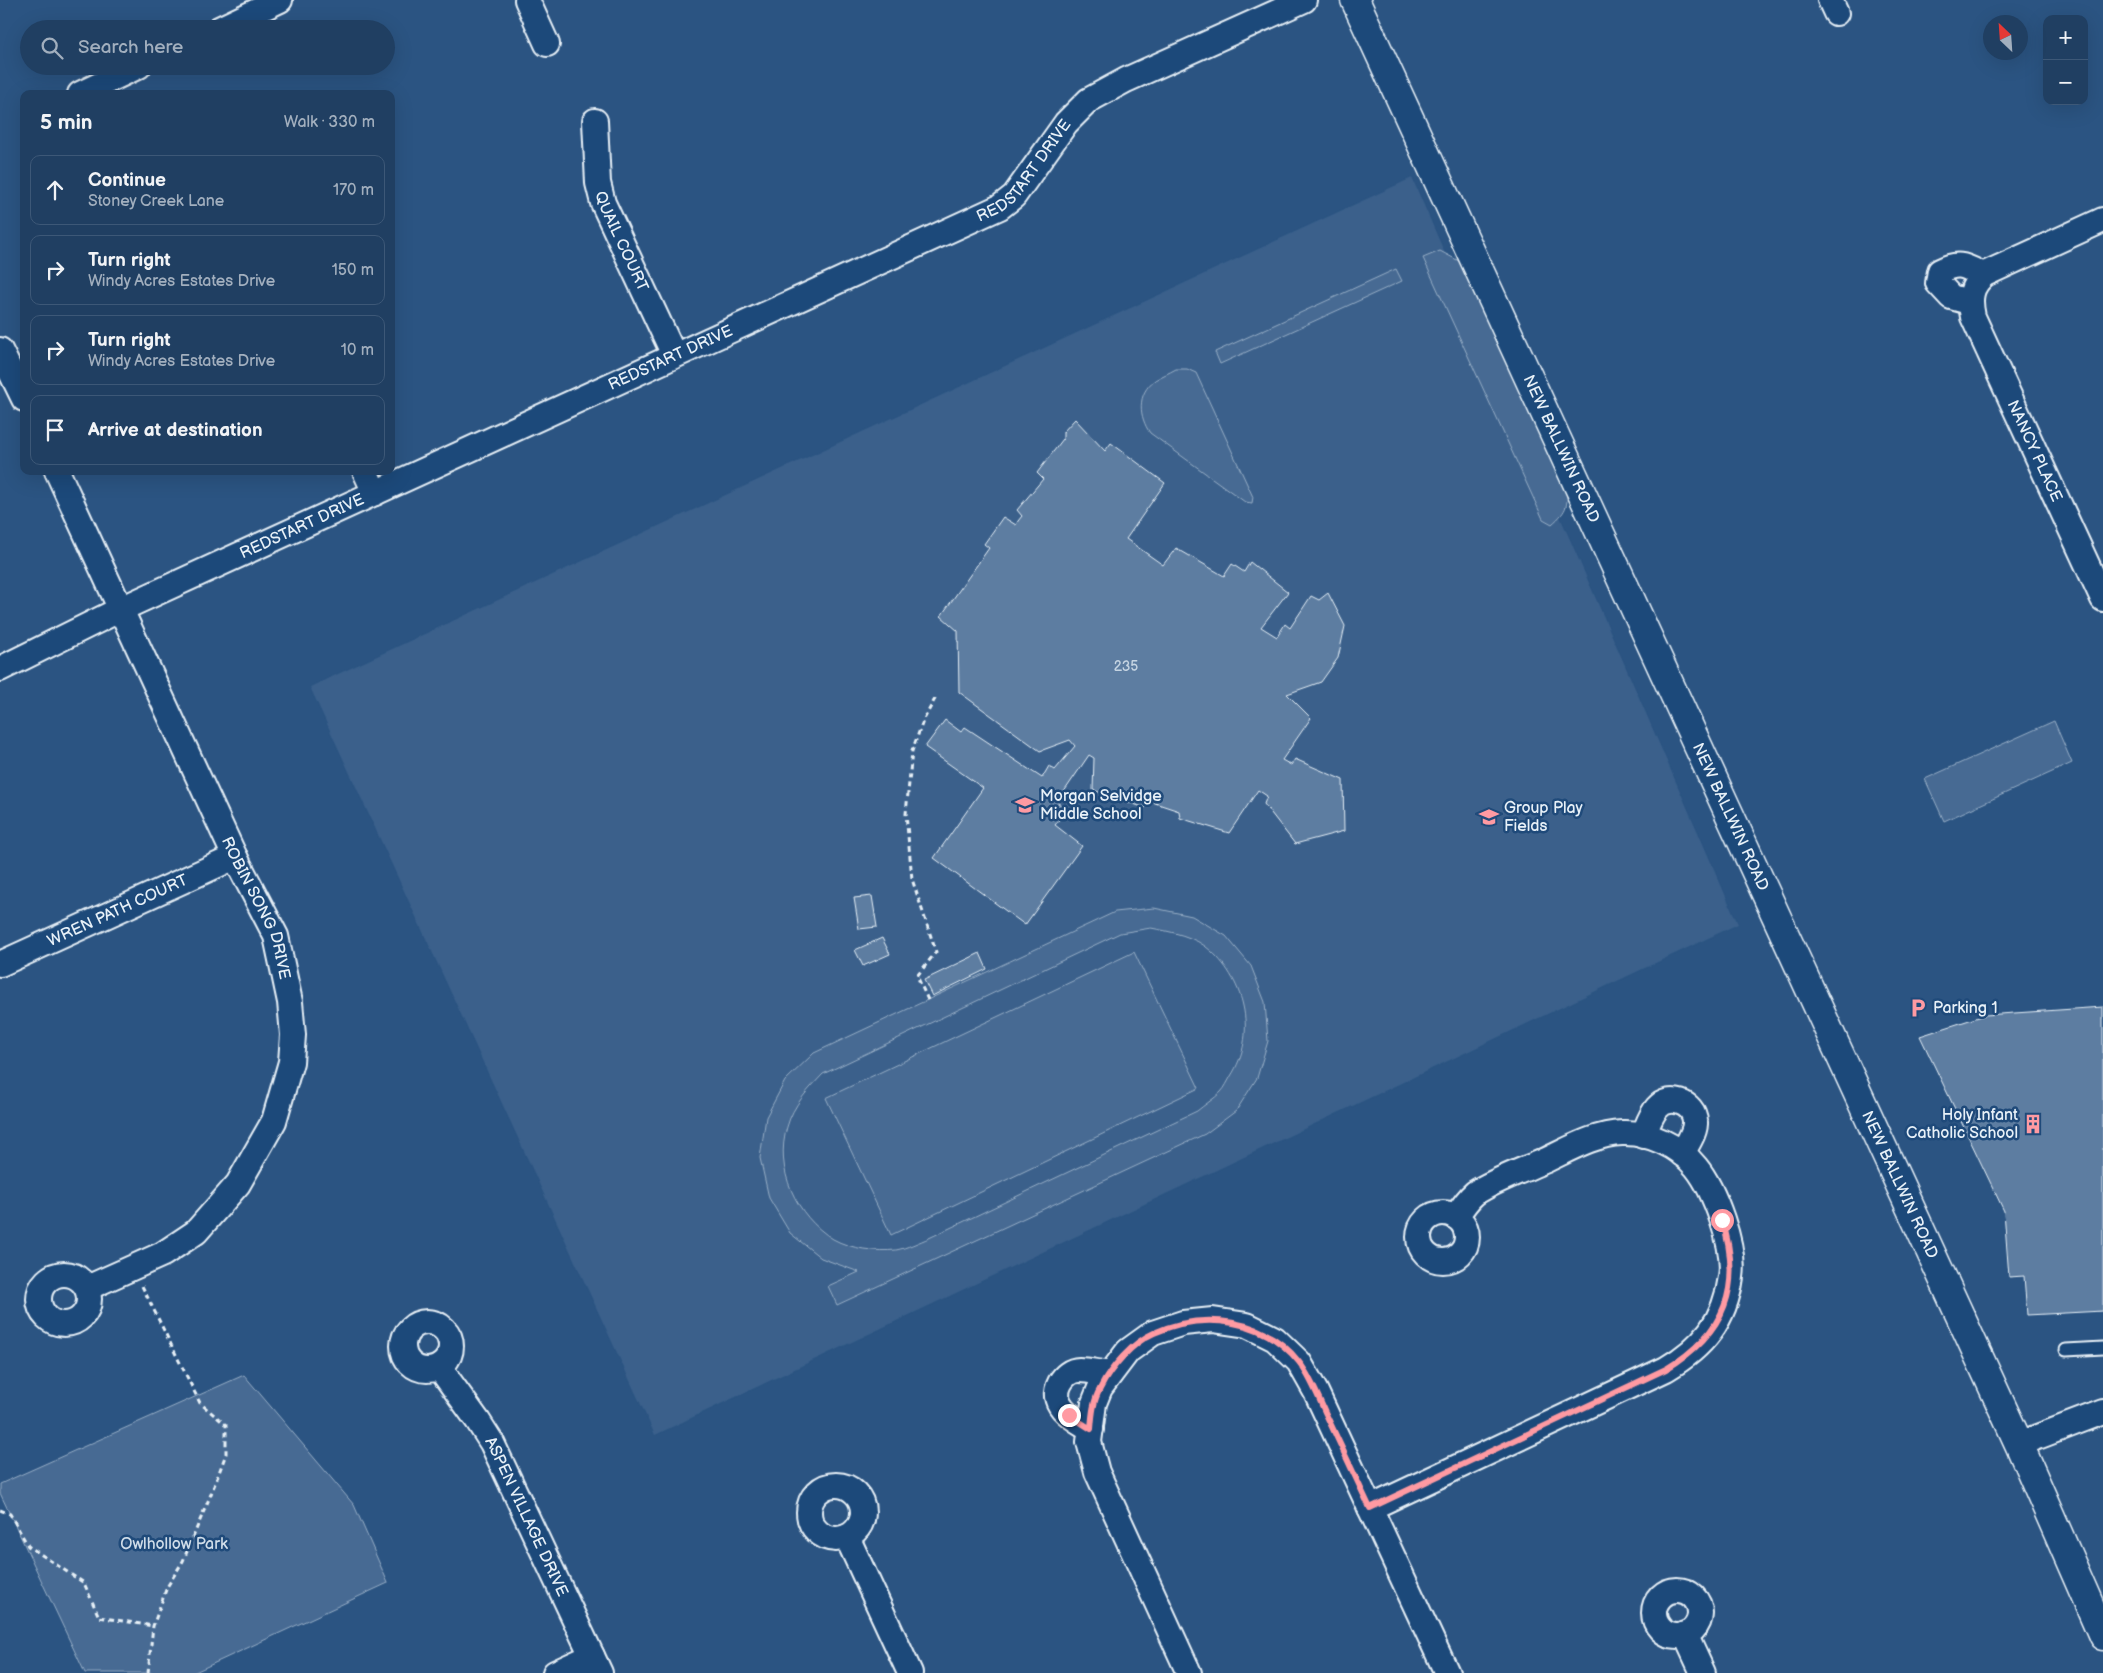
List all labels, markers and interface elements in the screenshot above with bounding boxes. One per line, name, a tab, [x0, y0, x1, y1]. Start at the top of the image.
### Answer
north arrow	[1983, 15, 2028, 60]
map controls	[2043, 15, 2088, 105]
button: +	[2043, 15, 2088, 60]
search box	[20, 20, 395, 75]
icon: search	[38, 34, 66, 62]
text: Search here	[78, 36, 183, 59]
button: −	[2043, 60, 2088, 105]
text: 5 min	[40, 110, 93, 135]
text: Walk · 330 m	[284, 113, 375, 132]
street label: REDSTART DRIVE	[973, 116, 1075, 226]
text: Continue	[88, 169, 166, 192]
icon: ahead	[41, 176, 69, 204]
text: 170 m	[333, 181, 374, 200]
street label: QUAIL COURT	[591, 189, 653, 295]
text: Stoney Creek Lane	[88, 192, 224, 211]
text: Turn right	[88, 249, 171, 272]
icon: right	[41, 256, 69, 284]
text: 150 m	[332, 261, 374, 280]
text: Windy Acres Estates Drive	[88, 272, 275, 291]
street label: REDSTART DRIVE	[605, 321, 735, 394]
text: Turn right	[88, 329, 171, 352]
icon: right	[41, 336, 69, 364]
text: 10 m	[341, 341, 374, 360]
text: Windy Acres Estates Drive	[88, 352, 275, 371]
street label: NEW BALLWIN ROAD	[1519, 372, 1604, 526]
street label: NANCY PLACE	[2003, 397, 2066, 505]
icon: arrive	[41, 416, 69, 444]
text: Arrive at destination	[88, 419, 263, 442]
street label: REDSTART DRIVE	[237, 490, 367, 563]
house number: 235	[1114, 658, 1138, 675]
street label: NEW BALLWIN ROAD	[1688, 740, 1773, 894]
place label: Morgan Selvidge Middle School	[1040, 787, 1162, 824]
school or university icon: Morgan Selvidge Middle School	[1014, 794, 1036, 816]
place label: Group Play Fields	[1504, 799, 1583, 836]
school or university icon: Group Play Fields	[1478, 806, 1500, 828]
street label: ROBIN SONG DRIVE	[217, 834, 294, 981]
street label: WREN PATH COURT	[44, 870, 191, 951]
parking icon: Parking 1	[1907, 997, 1929, 1019]
place label: Parking 1	[1933, 999, 1998, 1018]
place label: Holy Infant Catholic School	[1906, 1106, 2018, 1143]
street label: NEW BALLWIN ROAD	[1858, 1108, 1942, 1262]
building icon: Holy Infant Catholic School	[2022, 1113, 2044, 1135]
route start	[1711, 1209, 1734, 1232]
route end	[1058, 1404, 1081, 1427]
street label: ASPEN VILLAGE DRIVE	[481, 1433, 572, 1599]
park label: Owlhollow Park	[120, 1535, 228, 1554]

